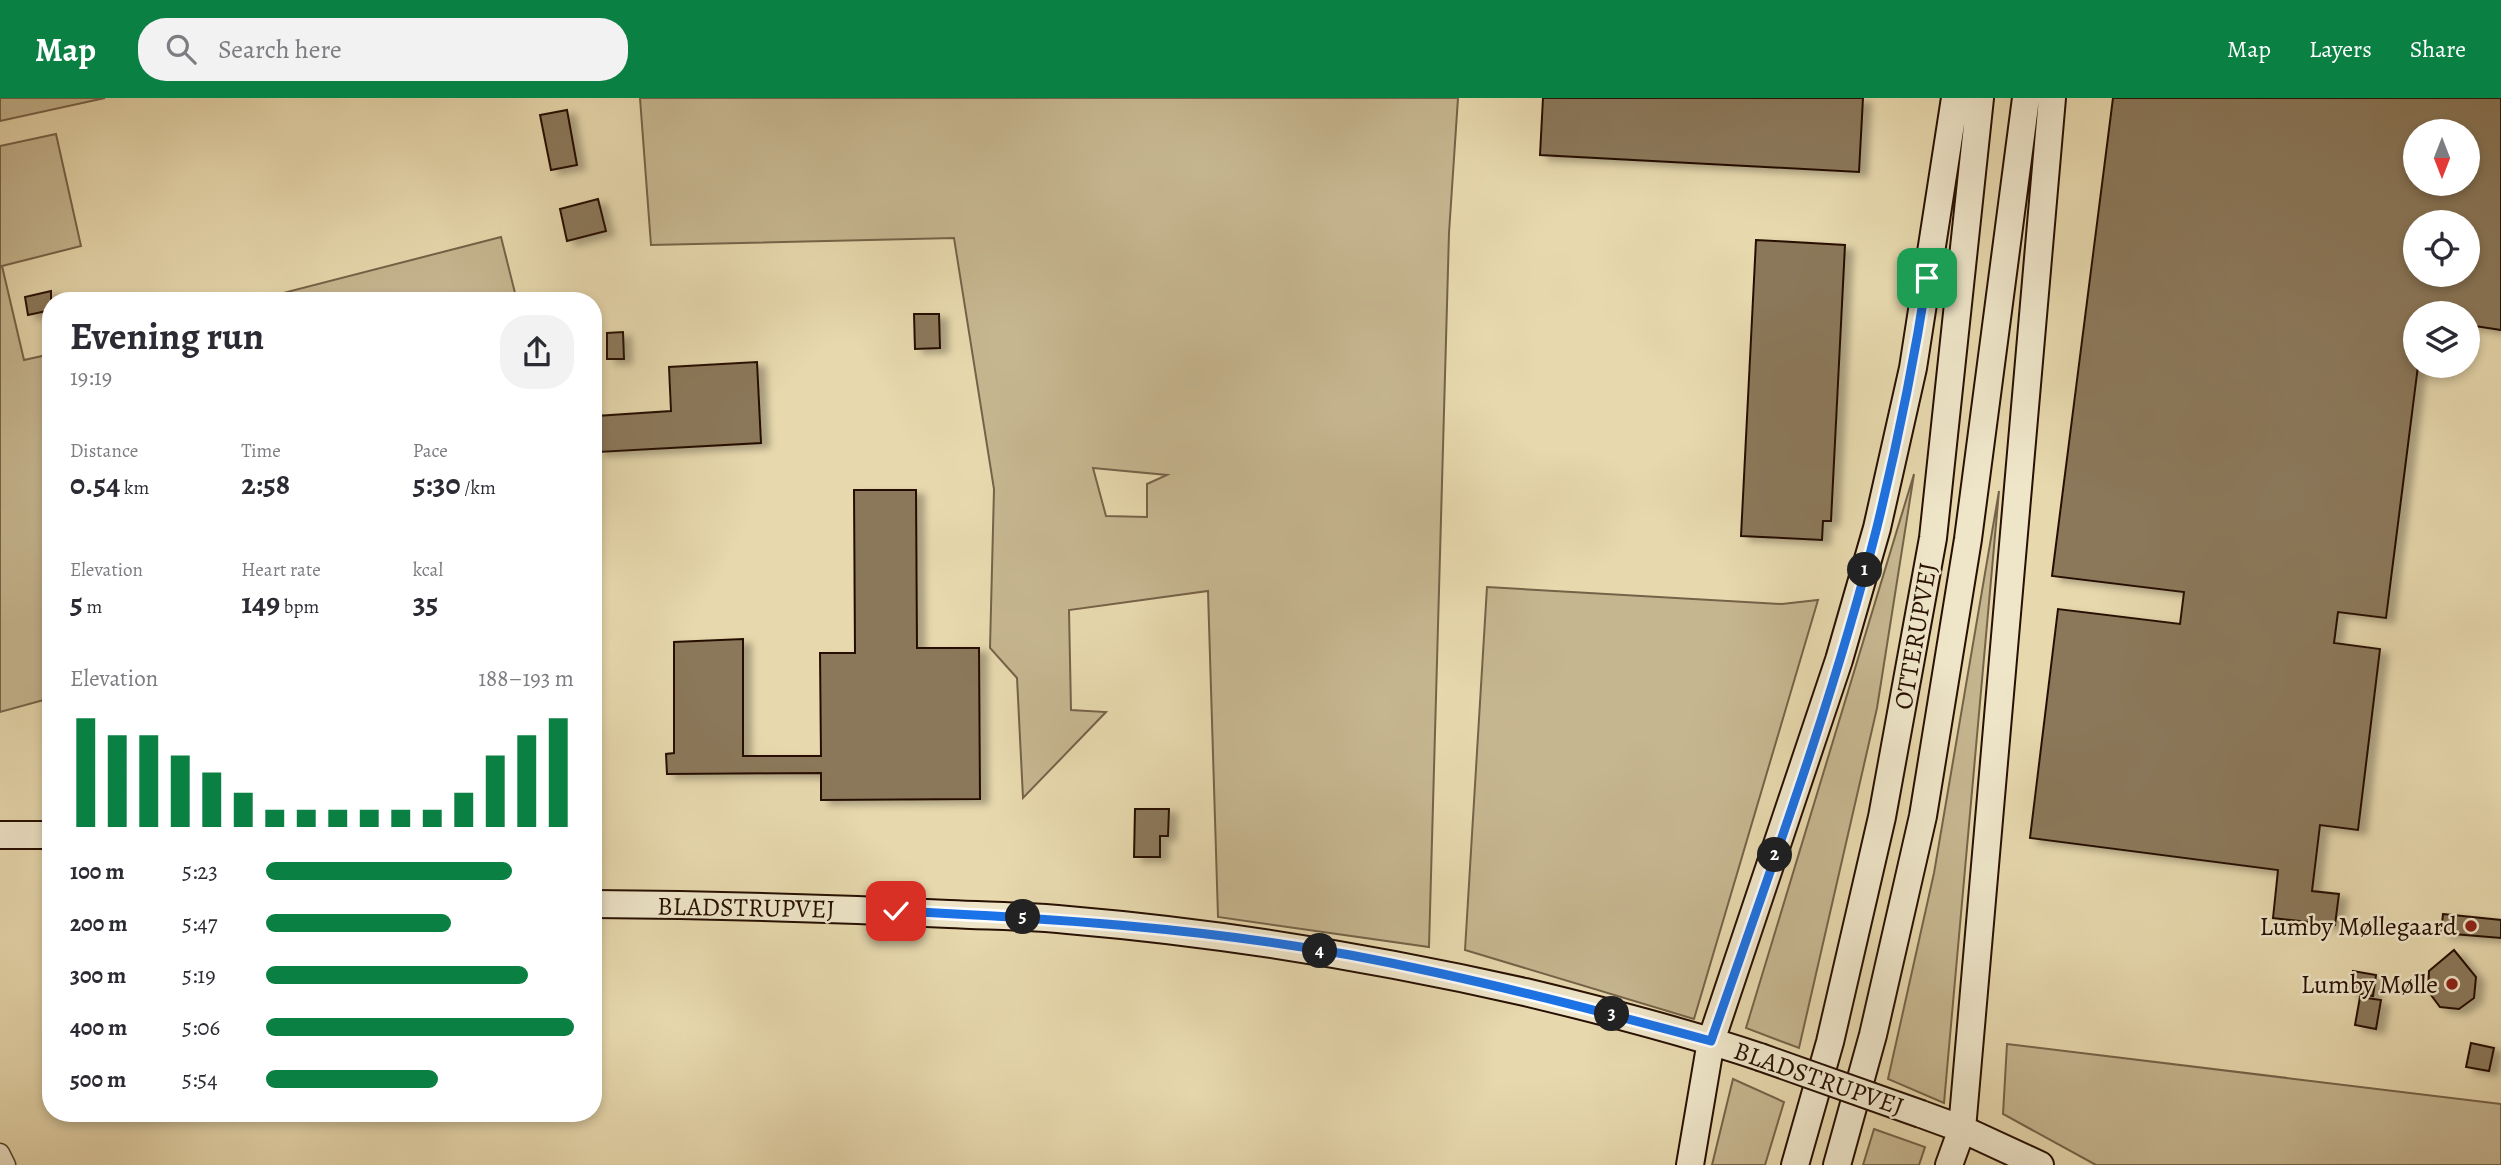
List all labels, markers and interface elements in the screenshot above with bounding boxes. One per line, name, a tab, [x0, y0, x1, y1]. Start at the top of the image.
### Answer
search box	[138, 18, 628, 81]
text: Map	[35, 27, 96, 72]
icon: search	[162, 30, 200, 68]
text: Search here	[218, 32, 342, 67]
text: Map	[2227, 33, 2271, 65]
text: Layers	[2309, 33, 2372, 65]
text: Share	[2410, 33, 2466, 65]
north arrow	[2403, 119, 2480, 196]
map controls	[2403, 119, 2480, 378]
button: locate	[2403, 210, 2480, 287]
pin	[1897, 248, 1957, 308]
icon: arrive	[1908, 259, 1946, 297]
button: layers	[2403, 301, 2480, 378]
text: Evening run	[70, 310, 264, 362]
button: share	[500, 315, 574, 389]
text: 19:19	[70, 362, 112, 393]
text: Distance	[70, 438, 138, 464]
text: Time	[241, 438, 281, 464]
text: Pace	[413, 438, 448, 464]
text: 0.54	[70, 464, 120, 504]
text: 2:58	[241, 464, 290, 504]
text: 5:30	[413, 464, 461, 504]
text: km	[120, 475, 149, 501]
text: /km	[461, 475, 496, 501]
pin: 1	[1848, 552, 1882, 588]
text: 1	[1861, 556, 1868, 582]
text: Elevation	[70, 557, 143, 583]
text: Heart rate	[241, 557, 321, 583]
text: kcal	[413, 557, 443, 583]
street label: OTTERUPVEJ	[1885, 560, 1946, 712]
text: 5	[70, 583, 83, 623]
text: 149	[241, 583, 280, 623]
text: 35	[413, 583, 438, 623]
text: m	[83, 594, 102, 620]
text: bpm	[280, 594, 319, 620]
text: Elevation	[70, 663, 158, 694]
text: 188–193 m	[478, 663, 574, 694]
pin: 2	[1758, 838, 1792, 872]
text: 2	[1770, 841, 1779, 867]
text: 100 m	[70, 856, 125, 887]
text: 5:23	[182, 856, 218, 887]
pin	[866, 881, 926, 941]
street label: BLADSTRUPVEJ	[657, 888, 835, 927]
icon: check	[877, 892, 915, 930]
pin: 5	[1006, 900, 1040, 934]
text: 5	[1018, 903, 1027, 929]
text: 200 m	[70, 908, 128, 939]
text: 5:47	[182, 908, 217, 939]
place label: Lumby Møllegaard	[2259, 909, 2457, 944]
marker: Lumby Møllegaard	[2463, 918, 2479, 934]
pin: 4	[1302, 934, 1338, 968]
text: 4	[1315, 937, 1324, 963]
text: 300 m	[70, 960, 126, 991]
text: 5:19	[182, 960, 216, 991]
place label: Lumby Mølle	[2301, 967, 2438, 1002]
marker: Lumby Mølle	[2444, 976, 2460, 992]
pin: 3	[1594, 996, 1630, 1032]
text: 3	[1607, 1000, 1616, 1026]
text: 400 m	[70, 1012, 127, 1043]
text: 5:06	[182, 1012, 220, 1043]
street label: BLADSTRUPVEJ	[1729, 1033, 1909, 1124]
text: 500 m	[70, 1064, 126, 1095]
text: 5:54	[182, 1064, 218, 1095]

